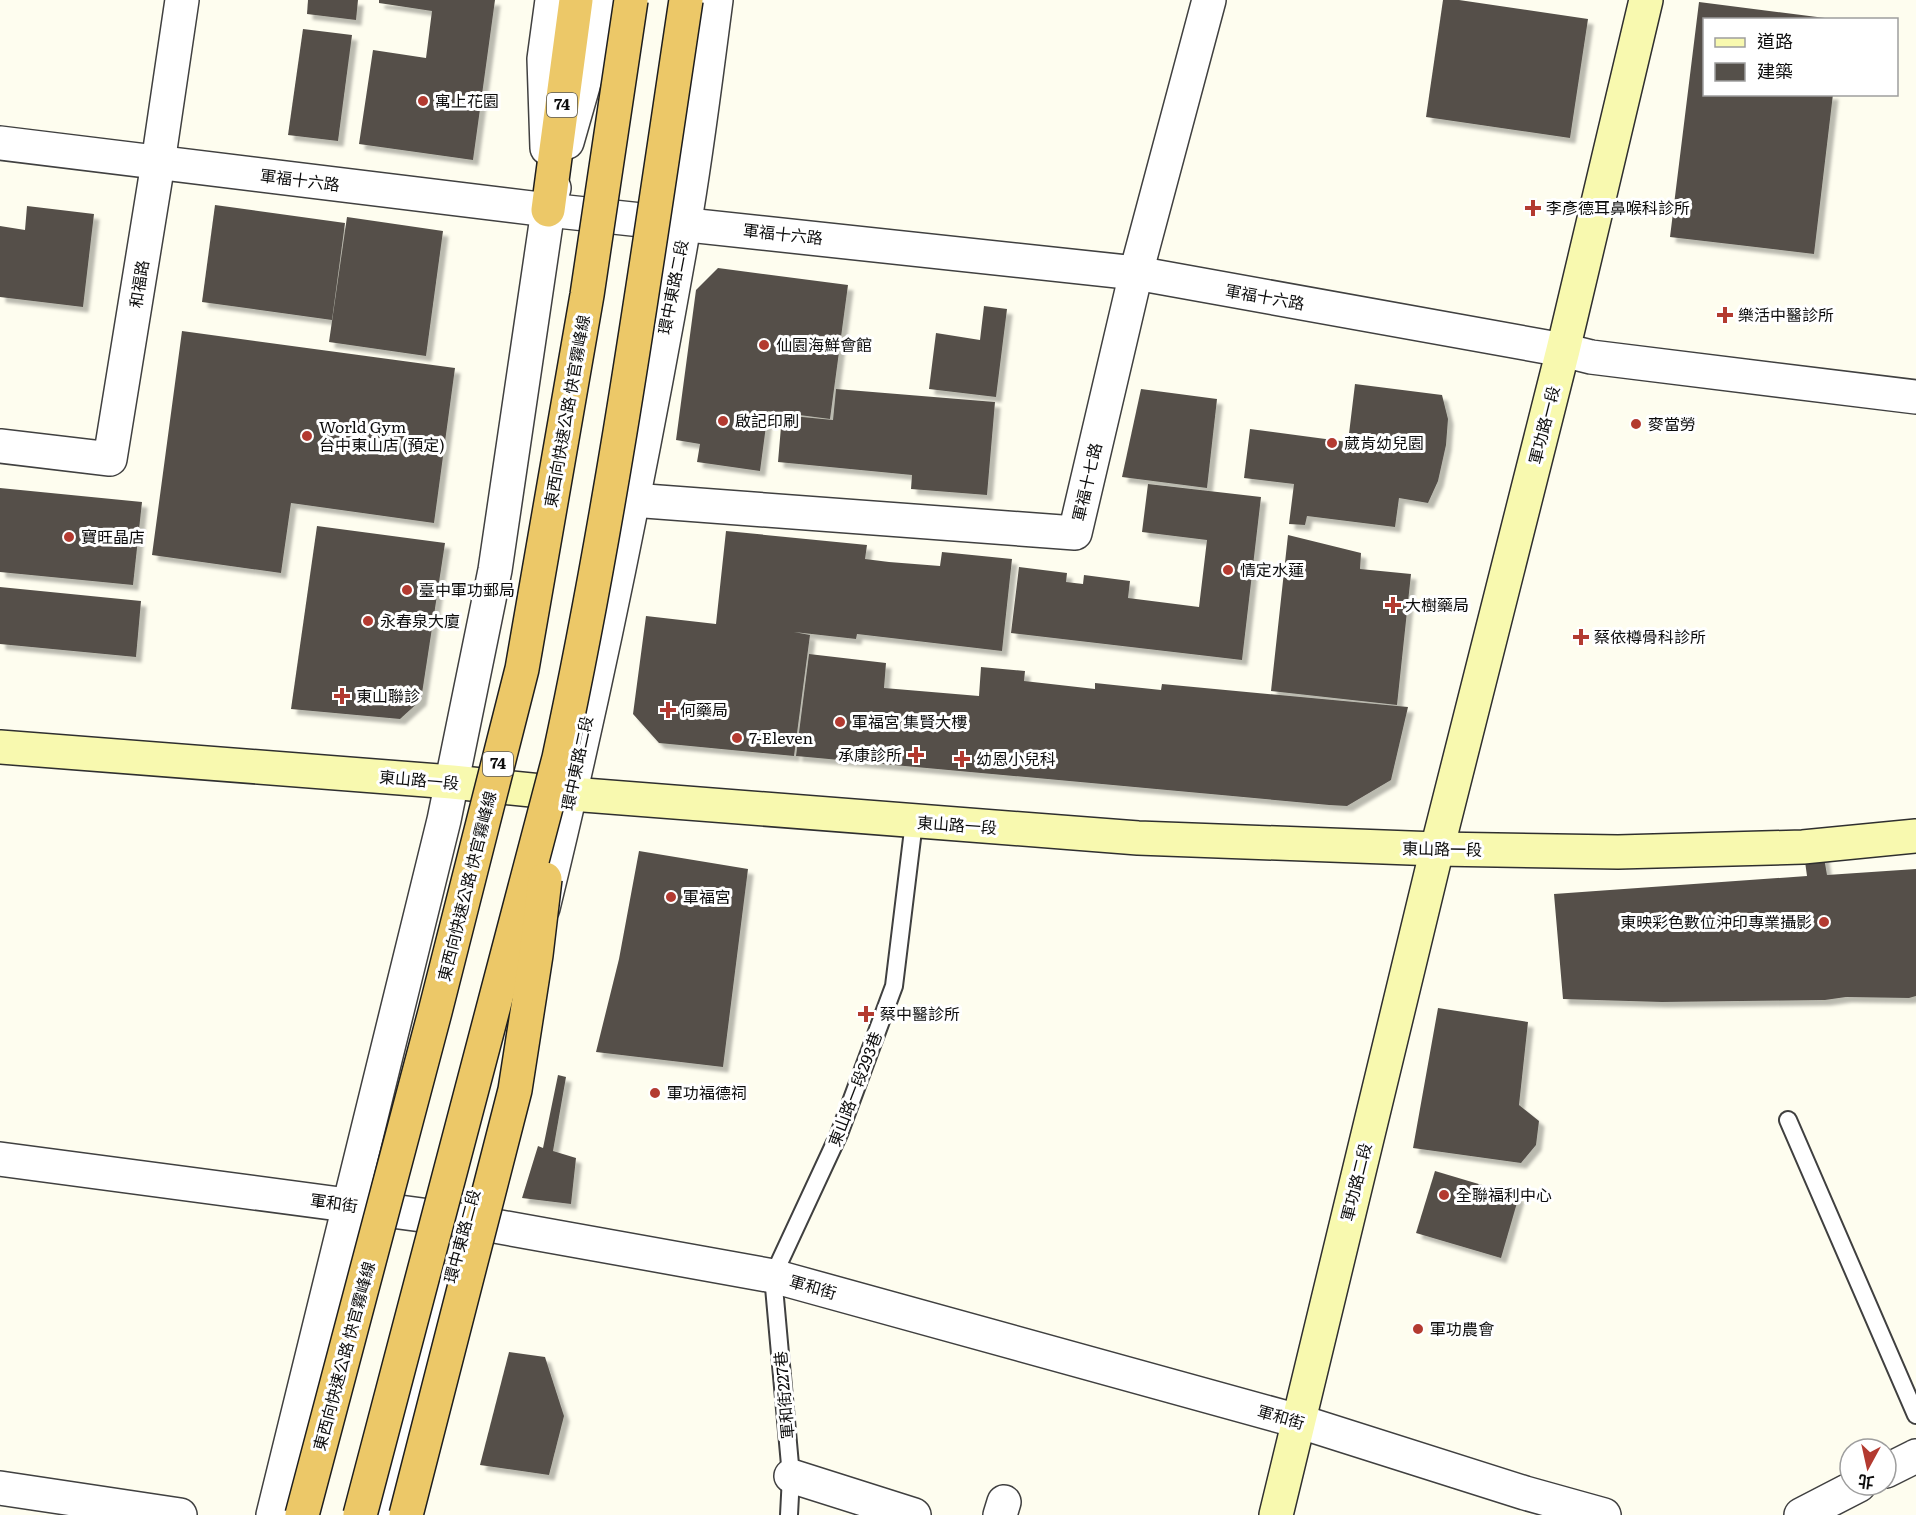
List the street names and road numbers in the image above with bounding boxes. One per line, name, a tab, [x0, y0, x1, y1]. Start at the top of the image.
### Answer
road number: 74	[547, 93, 577, 117]
street label: 軍福十六路	[259, 162, 341, 196]
street label: 軍福十六路	[742, 217, 824, 249]
street label: 環中東路二段	[651, 237, 693, 336]
street label: 和福路	[122, 258, 154, 309]
street label: 軍福十六路	[1224, 277, 1307, 315]
street label: 東西向快速公路 快官霧峰線	[537, 313, 595, 509]
street label: 軍功路一段	[1522, 383, 1564, 466]
street label: 軍福十七路	[1065, 440, 1107, 523]
street label: 環中東路二段	[554, 713, 598, 812]
road number: 74	[483, 752, 513, 776]
street label: 東山路一段	[378, 764, 460, 794]
street label: 東西向快速公路 快官霧峰線	[431, 788, 501, 983]
street label: 東山路一段	[916, 809, 998, 839]
street label: 東山路一段	[1402, 835, 1482, 861]
street label: 東山路一段293巷	[821, 1028, 887, 1149]
street label: 軍功路二段	[1334, 1140, 1376, 1223]
street label: 環中東路二段	[437, 1186, 485, 1285]
street label: 軍和街	[309, 1187, 360, 1217]
street label: 東西向快速公路 快官霧峰線	[306, 1258, 380, 1453]
street label: 軍和街	[787, 1268, 840, 1304]
street label: 軍和街227巷	[767, 1350, 799, 1440]
street label: 軍和街	[1255, 1398, 1308, 1434]

